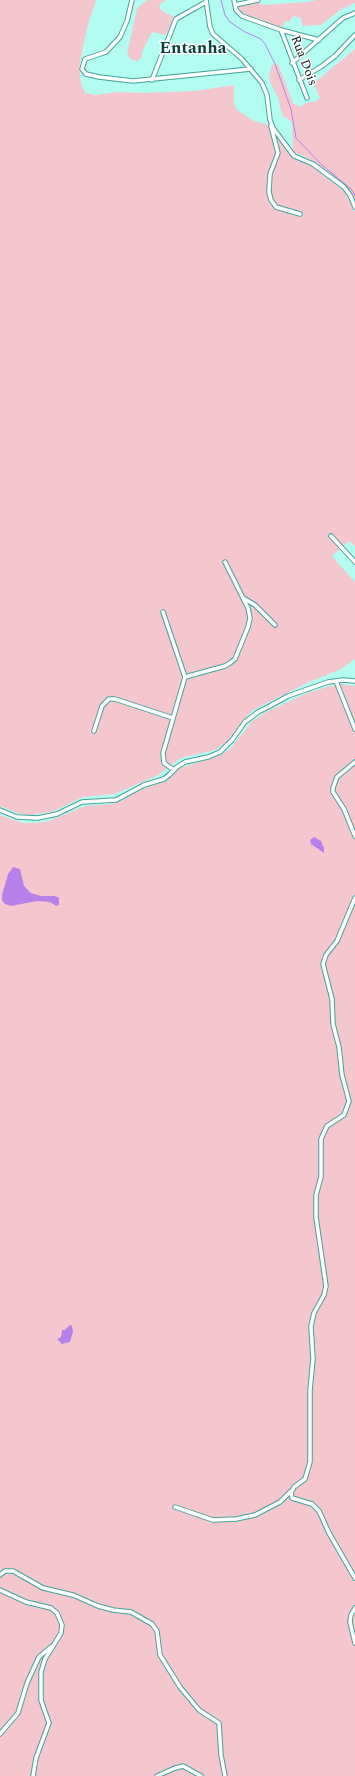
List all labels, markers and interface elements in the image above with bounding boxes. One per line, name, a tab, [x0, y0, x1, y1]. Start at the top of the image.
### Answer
street label: Rua Dois	[286, 34, 320, 88]
district label: Entanha	[159, 40, 227, 60]

